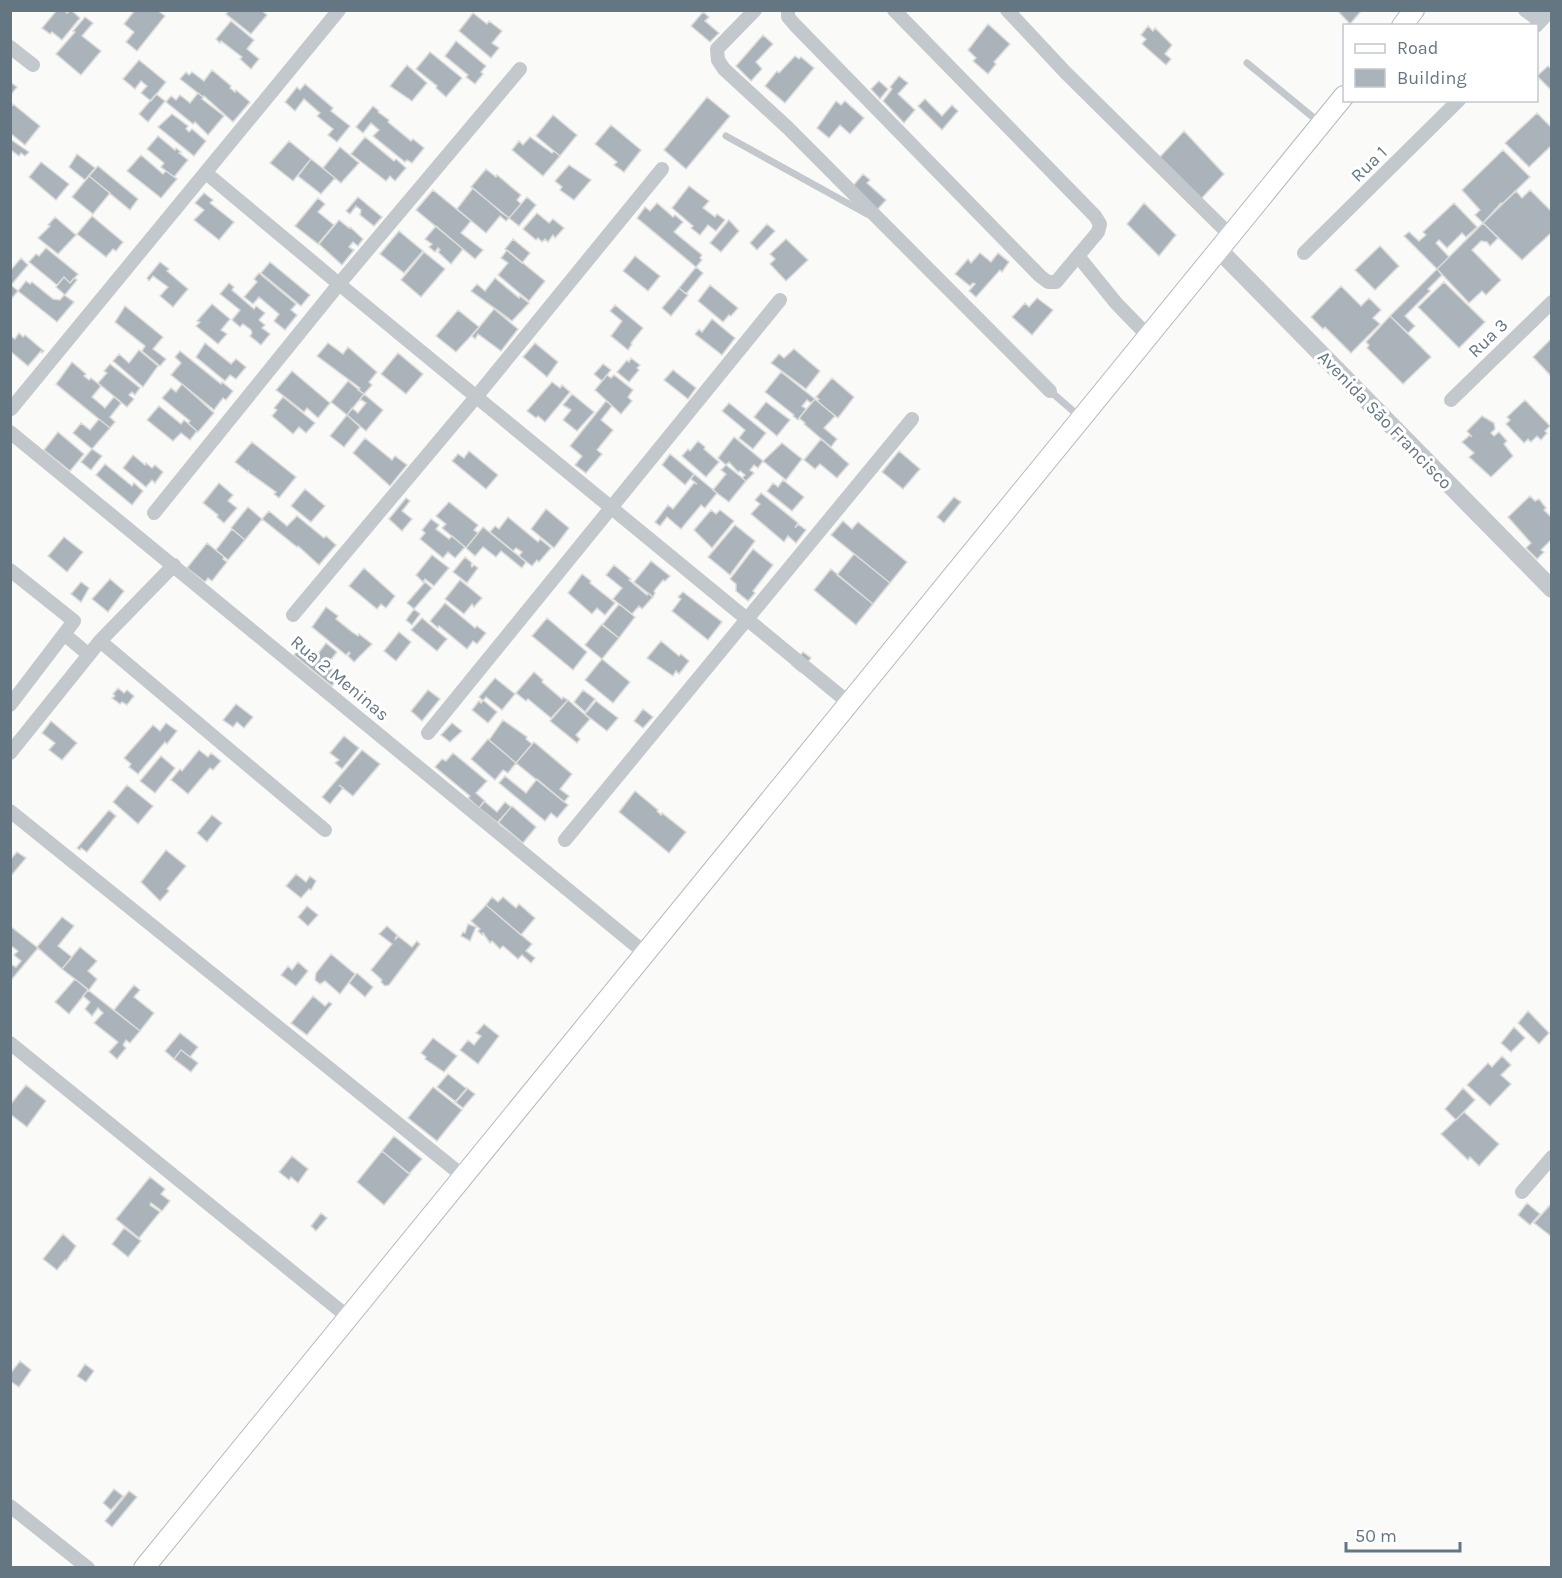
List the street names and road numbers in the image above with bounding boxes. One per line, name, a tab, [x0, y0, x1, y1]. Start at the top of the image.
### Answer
street label: Rua 1	[1346, 141, 1392, 187]
street label: Rua 3	[1464, 314, 1512, 362]
street label: Avenida São Francisco	[1313, 346, 1457, 494]
street label: Rua 2 Meninas	[286, 630, 394, 726]

